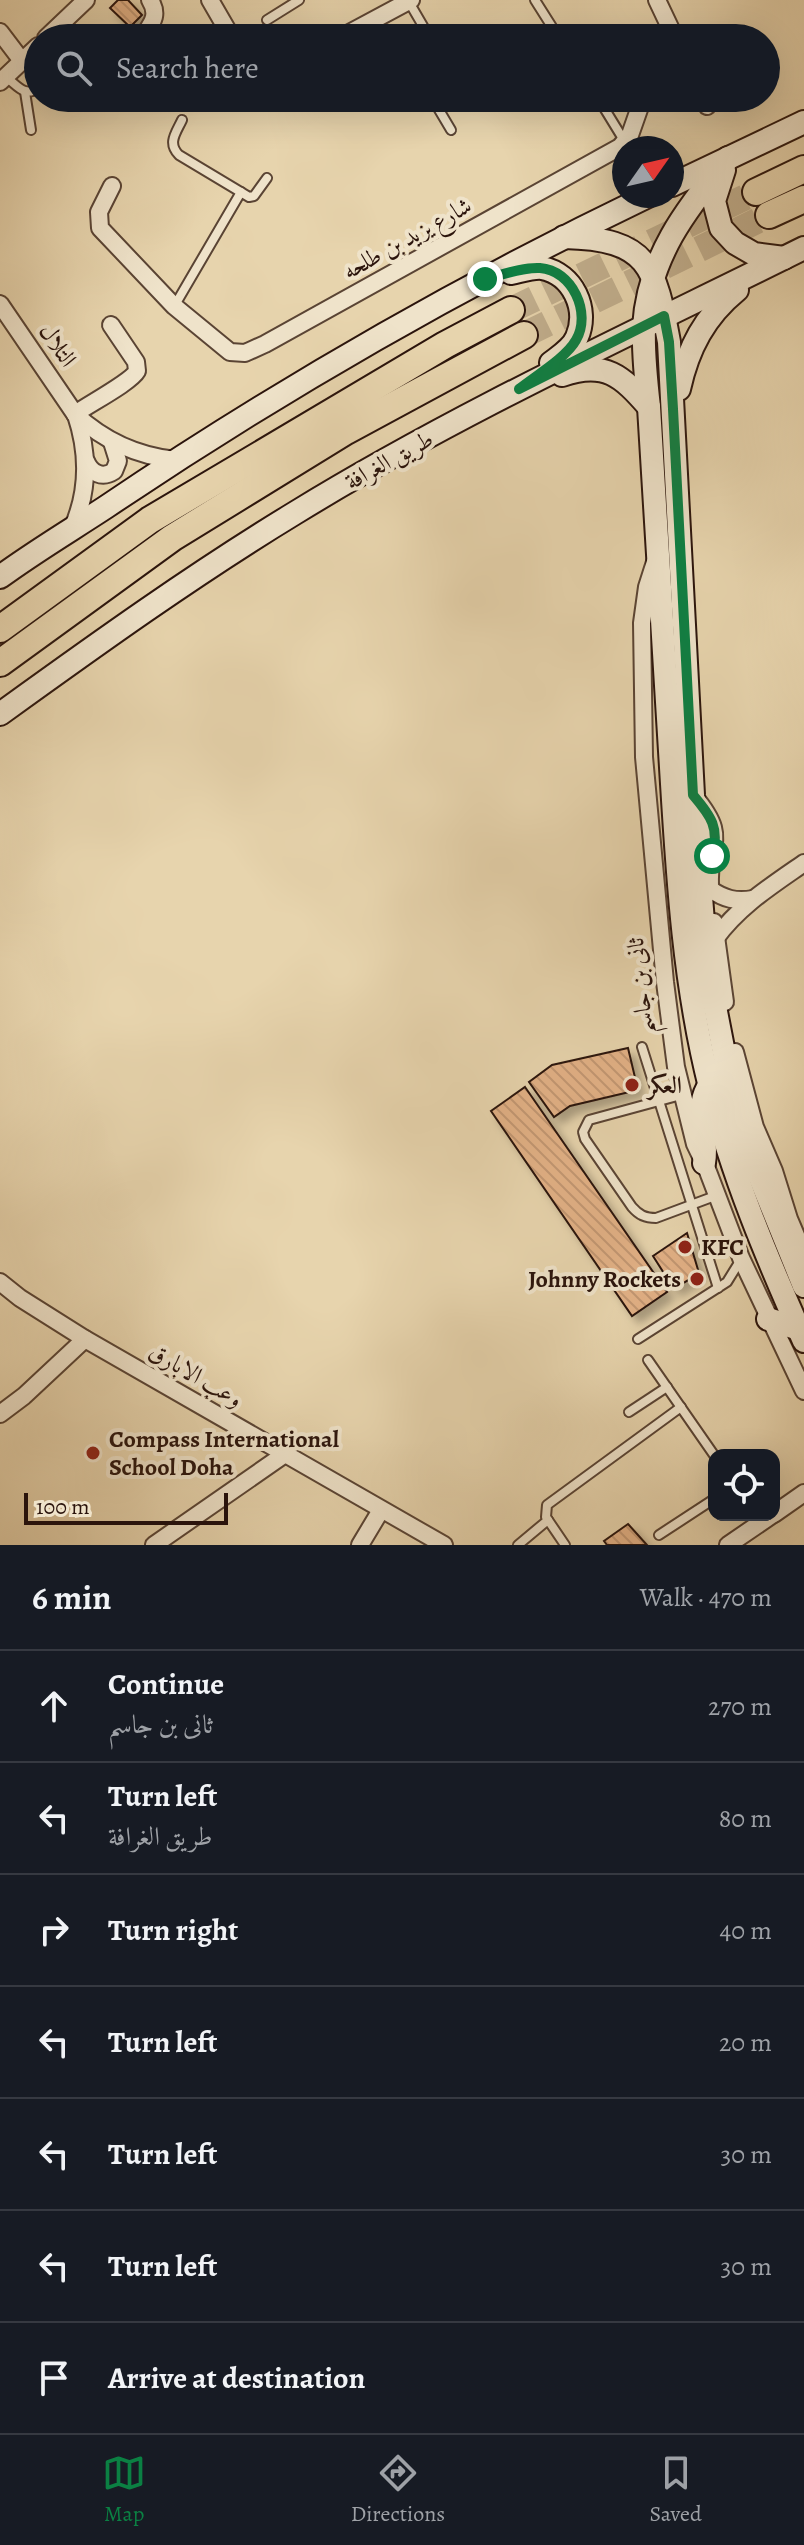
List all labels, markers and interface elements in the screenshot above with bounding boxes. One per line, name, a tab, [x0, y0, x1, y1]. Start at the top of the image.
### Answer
search box	[24, 24, 780, 112]
icon: search	[52, 46, 96, 90]
text: Search here	[116, 48, 259, 88]
north arrow	[612, 136, 684, 208]
street label: شارع يزيد بن طلحه	[337, 189, 479, 290]
route end	[467, 261, 503, 297]
street label: التلال	[32, 317, 84, 373]
street label: طريق الغرافة	[339, 423, 439, 497]
route start	[694, 838, 730, 874]
street label: ثانى بن جاسم	[619, 935, 669, 1036]
place label: العكر	[645, 1069, 682, 1101]
marker: العكر	[623, 1076, 641, 1094]
place label: KFC	[701, 1231, 744, 1263]
marker: KFC	[676, 1238, 694, 1256]
place label: Johnny Rockets	[528, 1263, 681, 1295]
marker: Johnny Rockets	[688, 1270, 706, 1288]
street label: وعب الابارق	[143, 1335, 249, 1415]
place label: Compass International School Doha	[109, 1423, 340, 1483]
marker: Compass International School Doha	[84, 1444, 102, 1462]
map controls	[708, 1449, 780, 1521]
button: locate	[708, 1449, 780, 1521]
scale bar	[24, 1489, 228, 1525]
text: 100 m	[36, 1492, 90, 1522]
text: 6 min	[32, 1574, 111, 1621]
text: Walk · 470 m	[640, 1580, 772, 1615]
text: Continue	[108, 1664, 224, 1704]
icon: ahead	[32, 1684, 76, 1728]
text: 270 m	[708, 1689, 772, 1724]
text: ثانى بن جاسم	[108, 1707, 213, 1742]
text: Turn left	[108, 1776, 217, 1816]
icon: left	[32, 1796, 76, 1840]
text: 80 m	[719, 1801, 772, 1836]
text: طريق الغرافة	[108, 1819, 213, 1854]
icon: right	[32, 1908, 76, 1952]
text: Turn right	[108, 1910, 238, 1950]
text: 40 m	[720, 1913, 772, 1948]
icon: left	[32, 2020, 76, 2064]
text: Turn left	[108, 2022, 217, 2062]
text: 20 m	[719, 2025, 772, 2060]
icon: left	[32, 2132, 76, 2176]
text: Turn left	[108, 2134, 217, 2174]
text: 30 m	[721, 2137, 772, 2172]
icon: left	[32, 2244, 76, 2288]
text: Turn left	[108, 2246, 217, 2286]
text: 30 m	[721, 2249, 772, 2284]
icon: arrive	[32, 2356, 76, 2400]
text: Arrive at destination	[108, 2358, 365, 2398]
tab: Map	[102, 2451, 146, 2529]
tab: Directions	[351, 2451, 445, 2529]
tab: Saved	[650, 2451, 702, 2529]

